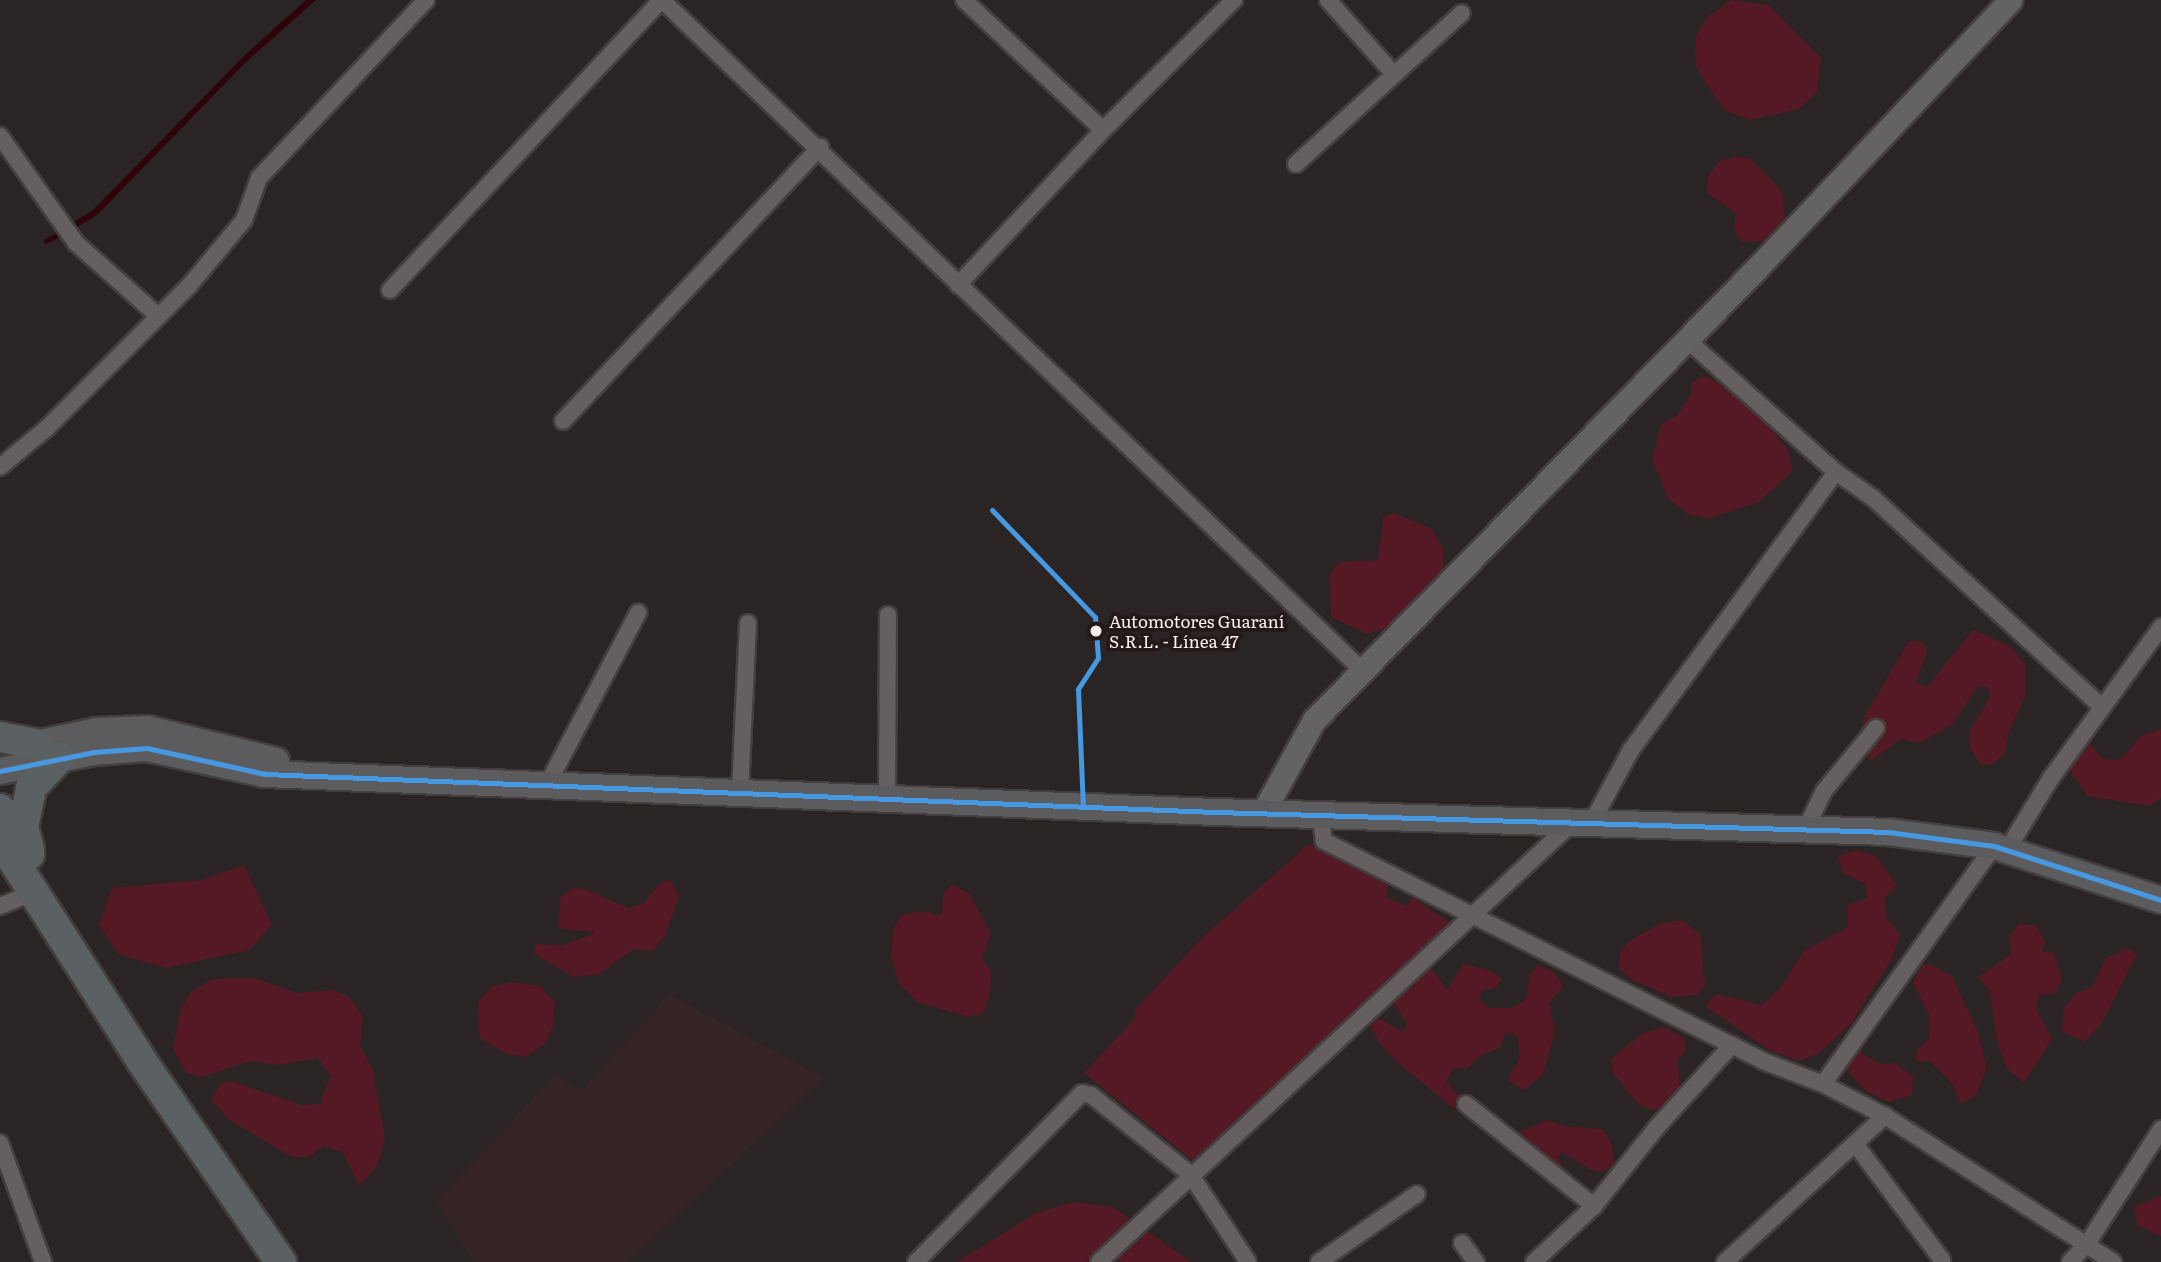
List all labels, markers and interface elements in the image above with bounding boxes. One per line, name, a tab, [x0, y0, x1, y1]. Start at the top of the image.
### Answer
place label: Automotores Guaraní S.R.L. - Línea 47	[1109, 611, 1284, 651]
marker: Automotores Guaraní S.R.L. - Línea 47	[1089, 624, 1103, 638]

